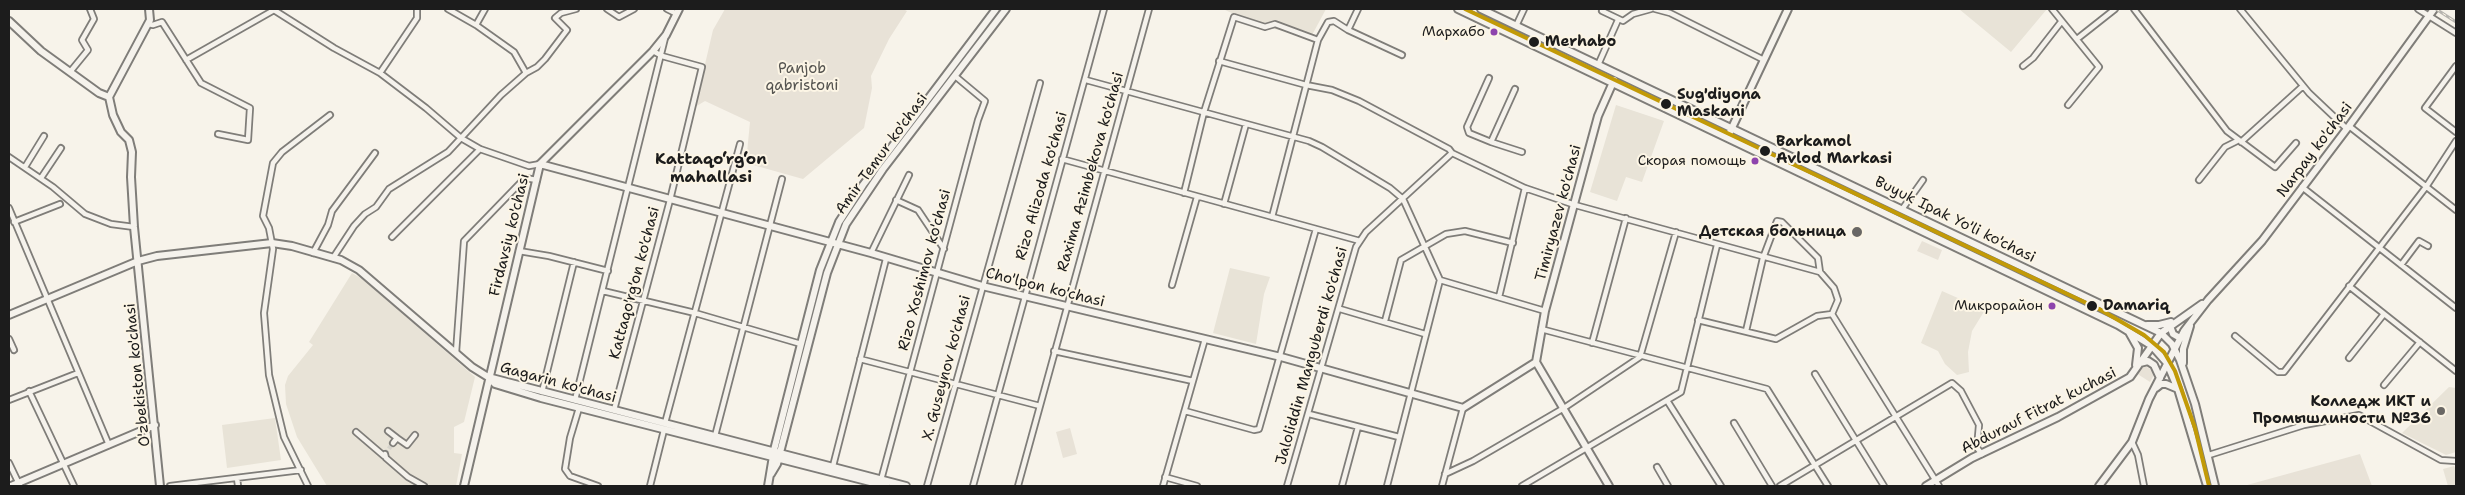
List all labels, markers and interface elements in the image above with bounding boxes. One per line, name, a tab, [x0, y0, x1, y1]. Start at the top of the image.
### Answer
place label: Мархабо	[1422, 24, 1485, 40]
marker: Мархабо	[1489, 27, 1499, 37]
place label: Merhabo	[1545, 33, 1616, 51]
marker: Merhabo	[1527, 35, 1541, 49]
park label: Panjob qabristoni	[766, 60, 838, 95]
street label: Raxima Azimbekova ko'chasi	[1054, 70, 1128, 274]
place label: Sug'diyona Maskani	[1677, 86, 1761, 121]
street label: Amir Temur ko'chasi	[832, 90, 932, 218]
marker: Sug'diyona Maskani	[1659, 97, 1673, 111]
street label: Narpay ko'chasi	[2273, 99, 2357, 201]
street label: Rizo Alizoda ko'chasi	[1012, 110, 1072, 262]
place label: Barkamol Avlod Markasi	[1776, 133, 1892, 168]
street label: Timiryazev ko'chasi	[1532, 143, 1586, 283]
marker: Barkamol Avlod Markasi	[1758, 144, 1772, 158]
district label: Kattaqo‘rg‘on mahallasi	[655, 150, 767, 188]
place label: Скорая помощь	[1638, 153, 1746, 169]
marker: Скорая помощь	[1750, 156, 1760, 166]
street label: Firdavsiy ko'chasi	[486, 172, 534, 298]
street label: Buyuk Ipak Yo'li ko'chasi	[1872, 173, 2038, 267]
street label: Rizo Xoshimov ko'chasi	[895, 187, 955, 353]
street label: Kattaqo'rg'on ko'chasi	[606, 205, 664, 361]
place label: Детская больница	[1699, 223, 1846, 241]
marker: Детская больница	[1850, 225, 1864, 239]
street label: Jaloliddin Manguberdi ko'chasi	[1272, 245, 1352, 467]
street label: Cho'lpon ko'chasi	[984, 264, 1106, 312]
street label: X. Guseynov ko'chasi	[919, 293, 975, 443]
place label: Damariq	[2103, 297, 2169, 315]
place label: Микрорайон	[1954, 298, 2043, 314]
marker: Damariq	[2085, 299, 2099, 313]
marker: Микрорайон	[2047, 301, 2057, 311]
street label: O'zbekiston ko'chasi	[122, 302, 154, 448]
street label: Gagarin ko'chasi	[498, 359, 618, 407]
street label: Abdurauf Fitrat kuchasi	[1958, 364, 2120, 458]
place label: Колледж ИКТ и Промышлиности №36	[2253, 393, 2431, 428]
marker: Колледж ИКТ и Промышлиности №36	[2435, 405, 2447, 417]

